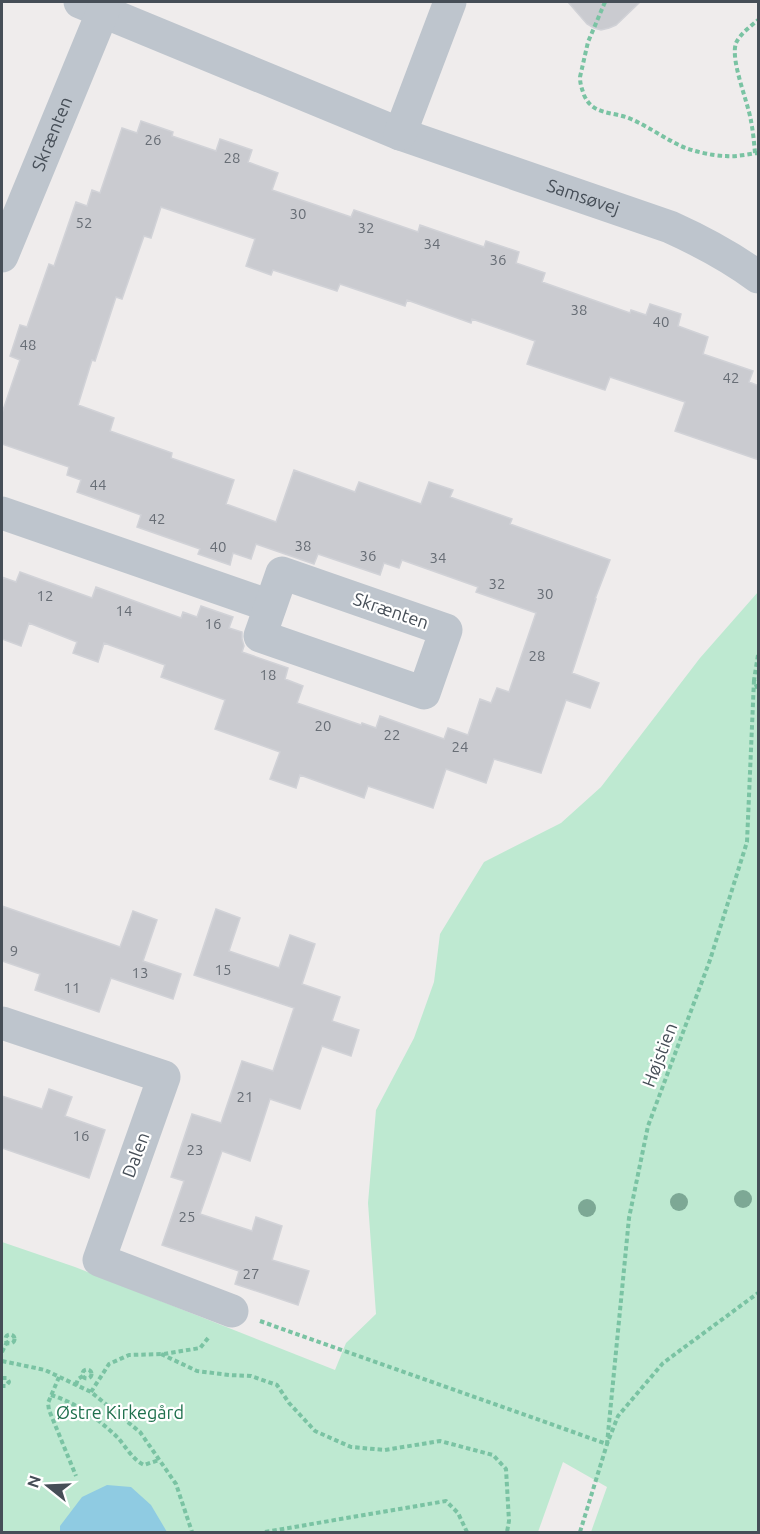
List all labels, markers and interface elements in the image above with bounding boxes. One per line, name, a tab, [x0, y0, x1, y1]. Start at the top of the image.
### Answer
street label: Skrænten	[27, 94, 76, 174]
house number: 26	[145, 131, 161, 148]
house number: 28	[224, 149, 240, 166]
street label: Samsøvej	[545, 174, 623, 218]
house number: 30	[290, 205, 306, 222]
house number: 52	[76, 214, 92, 231]
house number: 32	[358, 219, 374, 236]
house number: 34	[424, 235, 440, 252]
house number: 36	[490, 251, 506, 268]
house number: 38	[571, 301, 587, 318]
house number: 40	[653, 313, 669, 330]
house number: 48	[20, 336, 36, 353]
house number: 42	[723, 369, 739, 386]
house number: 44	[90, 476, 106, 493]
house number: 42	[149, 510, 165, 527]
house number: 38	[295, 537, 311, 554]
house number: 40	[210, 538, 226, 555]
house number: 36	[360, 547, 376, 564]
house number: 34	[430, 549, 446, 566]
house number: 32	[489, 575, 505, 592]
house number: 30	[537, 585, 553, 602]
house number: 12	[37, 587, 53, 604]
street label: Skrænten	[351, 588, 432, 632]
house number: 14	[116, 602, 132, 619]
house number: 16	[205, 615, 221, 632]
house number: 28	[529, 647, 545, 664]
house number: 18	[260, 666, 276, 683]
house number: 20	[315, 717, 331, 734]
house number: 22	[384, 726, 400, 743]
house number: 24	[452, 738, 468, 755]
house number: 9	[10, 942, 18, 959]
house number: 15	[215, 961, 231, 978]
house number: 13	[132, 964, 148, 981]
house number: 11	[64, 979, 80, 996]
street label: Højstien	[638, 1020, 680, 1089]
house number: 21	[237, 1088, 253, 1105]
house number: 16	[73, 1127, 89, 1144]
street label: Dalen	[118, 1129, 152, 1180]
house number: 23	[187, 1141, 203, 1158]
house number: 25	[179, 1208, 195, 1225]
house number: 27	[243, 1265, 259, 1282]
park label: Østre Kirkegård	[56, 1402, 184, 1422]
north arrow	[18, 1456, 78, 1516]
text: N	[23, 1473, 44, 1490]

